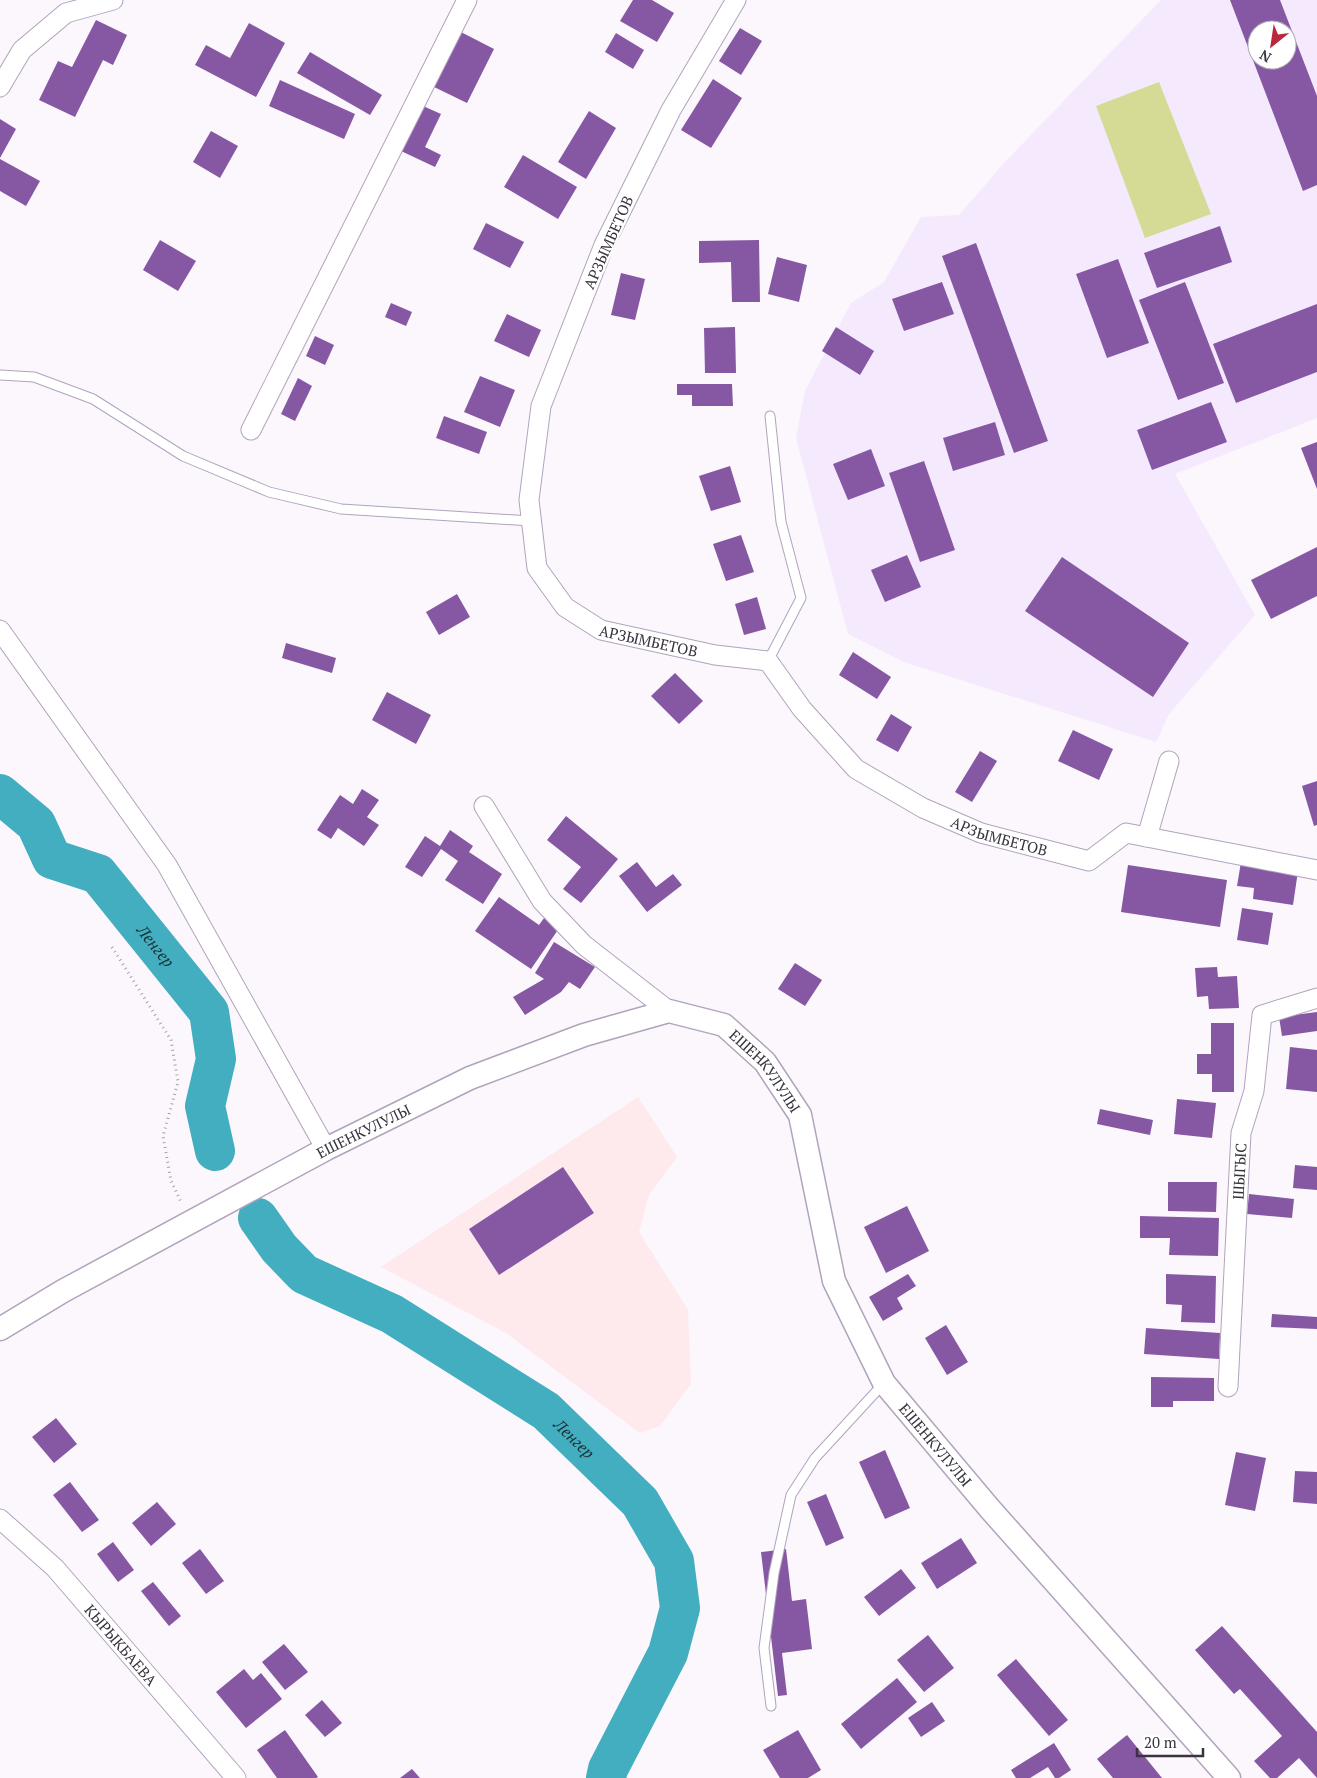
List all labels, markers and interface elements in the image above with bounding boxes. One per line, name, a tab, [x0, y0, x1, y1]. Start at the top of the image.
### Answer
north arrow	[1247, 20, 1297, 70]
text: N	[1256, 46, 1275, 68]
street label: АРЗЫМБЕТОВ	[578, 192, 638, 292]
street label: АРЗЫМБЕТОВ	[597, 620, 700, 661]
street label: АРЗЫМБЕТОВ	[948, 811, 1050, 860]
water label: Ленгер	[131, 919, 180, 972]
street label: ЕШЕНКУЛУЛЫ	[725, 1025, 806, 1116]
street label: ЕШЕНКУЛУЛЫ	[313, 1099, 414, 1162]
street label: ШЫГЫС	[1228, 1143, 1250, 1200]
street label: ЕШЕНКУЛУЛЫ	[895, 1399, 977, 1490]
water label: Ленгер	[549, 1413, 600, 1464]
street label: КЫРЫКБАЕВА	[81, 1600, 162, 1690]
scale bar	[1137, 1726, 1203, 1758]
text: 20 m	[1144, 1732, 1177, 1752]

